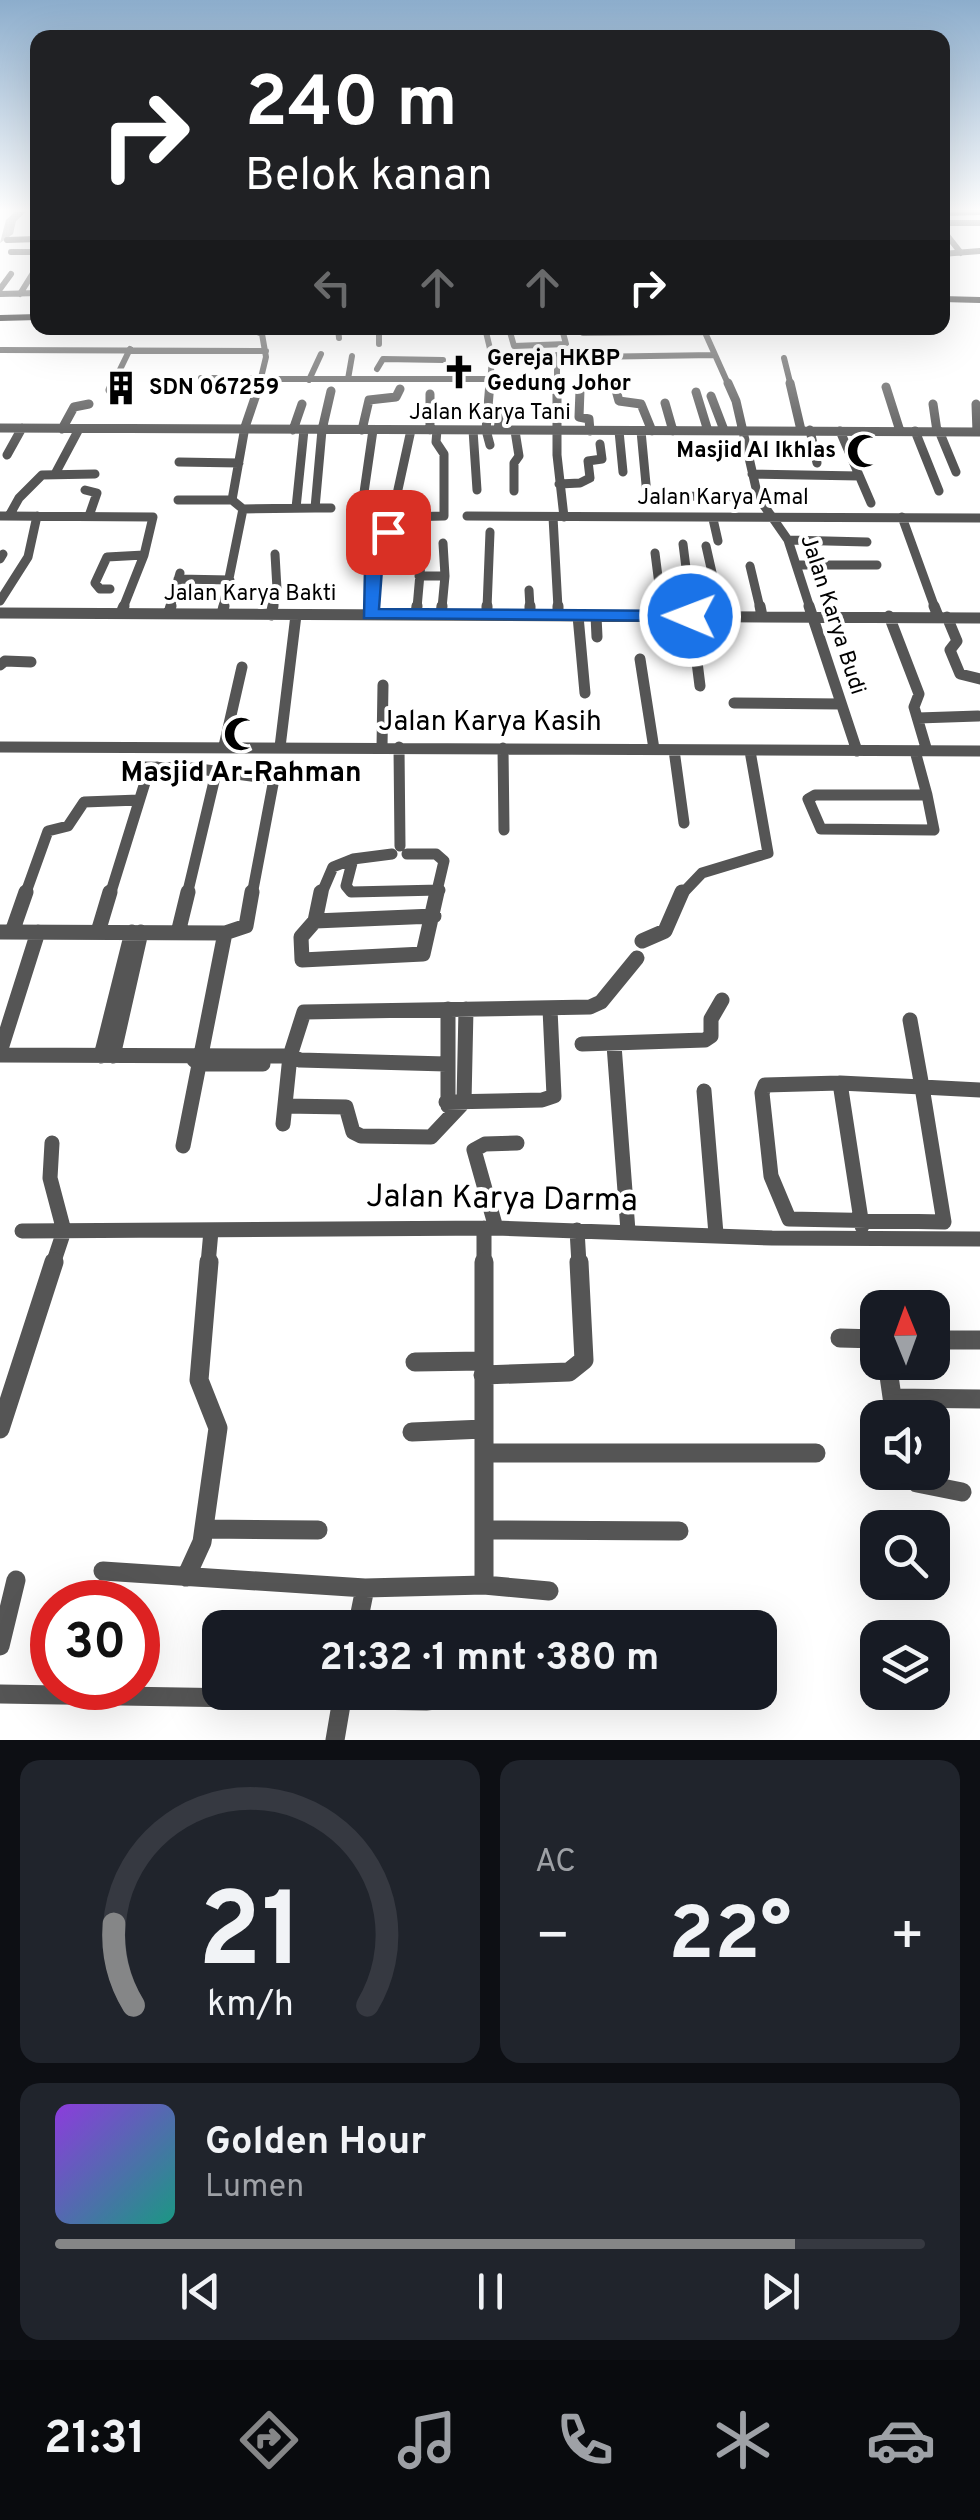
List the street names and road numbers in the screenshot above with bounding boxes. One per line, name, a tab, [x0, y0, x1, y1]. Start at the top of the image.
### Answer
street label: Jalan Karya Tani	[409, 400, 571, 427]
street label: Jalan Karya Amal	[637, 485, 809, 512]
street label: Jalan Karya Budi	[793, 532, 871, 698]
street label: Jalan Karya Bakti	[164, 581, 336, 608]
street label: Jalan Karya Kasih	[378, 705, 602, 741]
street label: Jalan Karya Darma	[366, 1178, 638, 1222]

